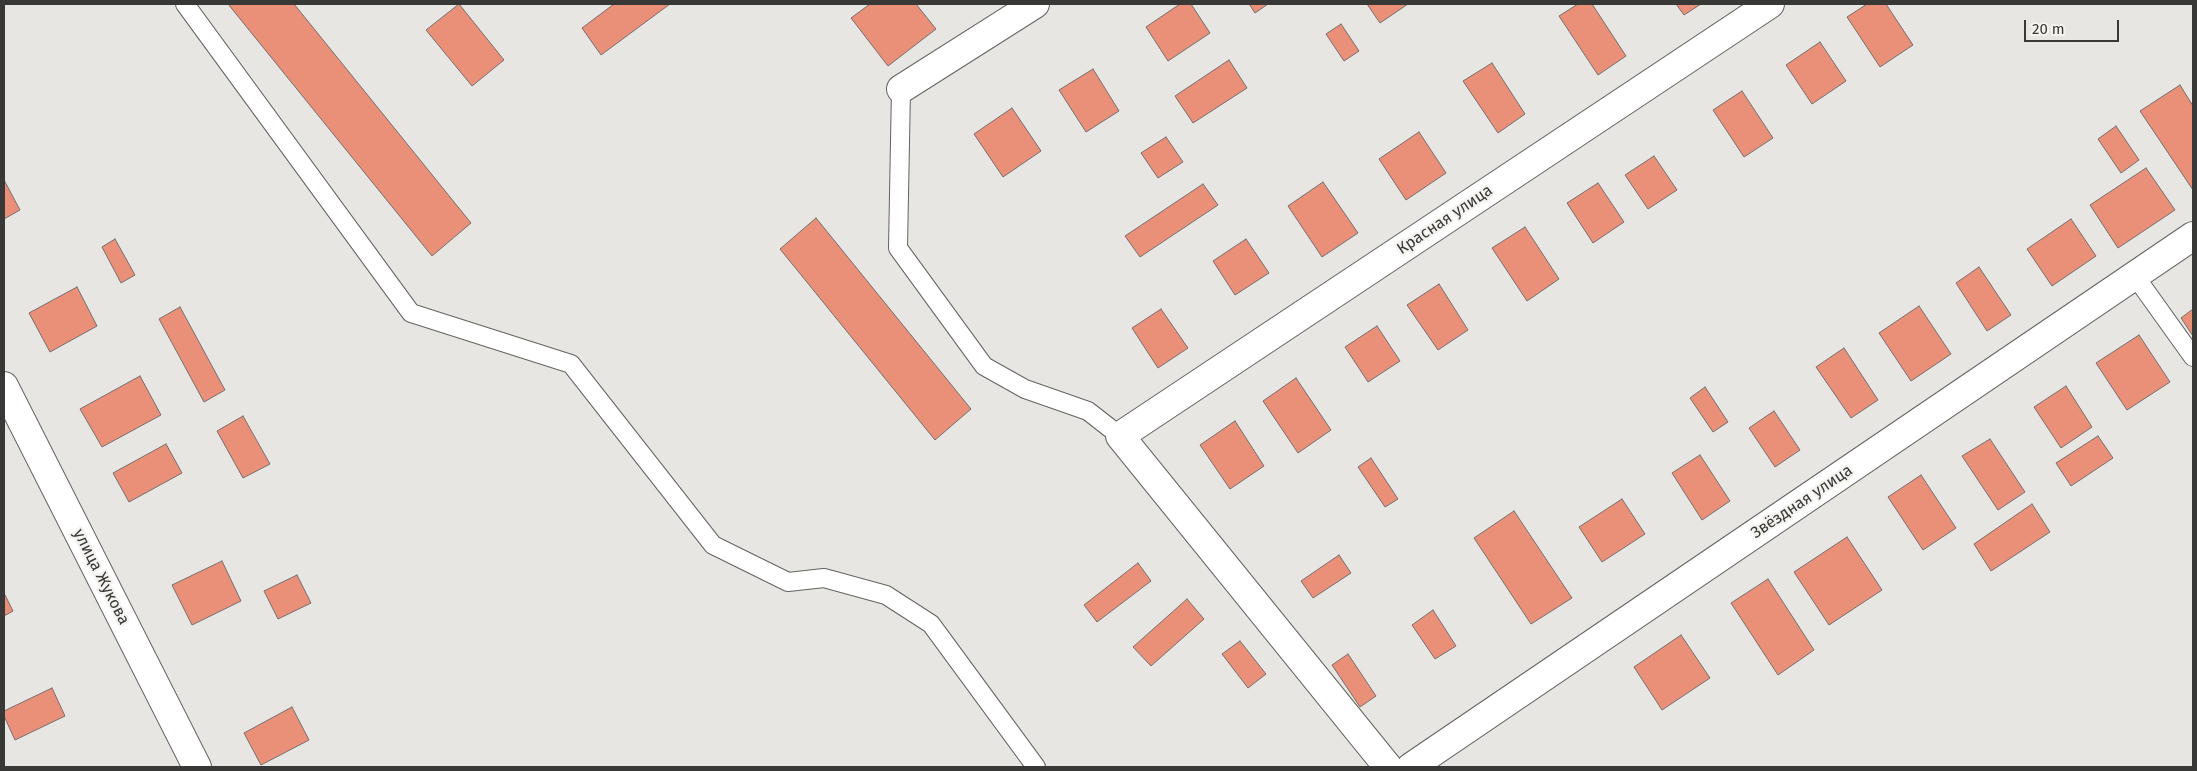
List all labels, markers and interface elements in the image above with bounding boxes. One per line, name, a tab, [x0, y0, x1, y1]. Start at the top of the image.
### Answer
scale bar	[2027, 10, 2122, 42]
text: 20 m	[2032, 20, 2065, 38]
street label: Красная улица	[1394, 181, 1496, 259]
street label: Звёздная улица	[1748, 461, 1856, 543]
street label: улица Жукова	[69, 526, 133, 628]

